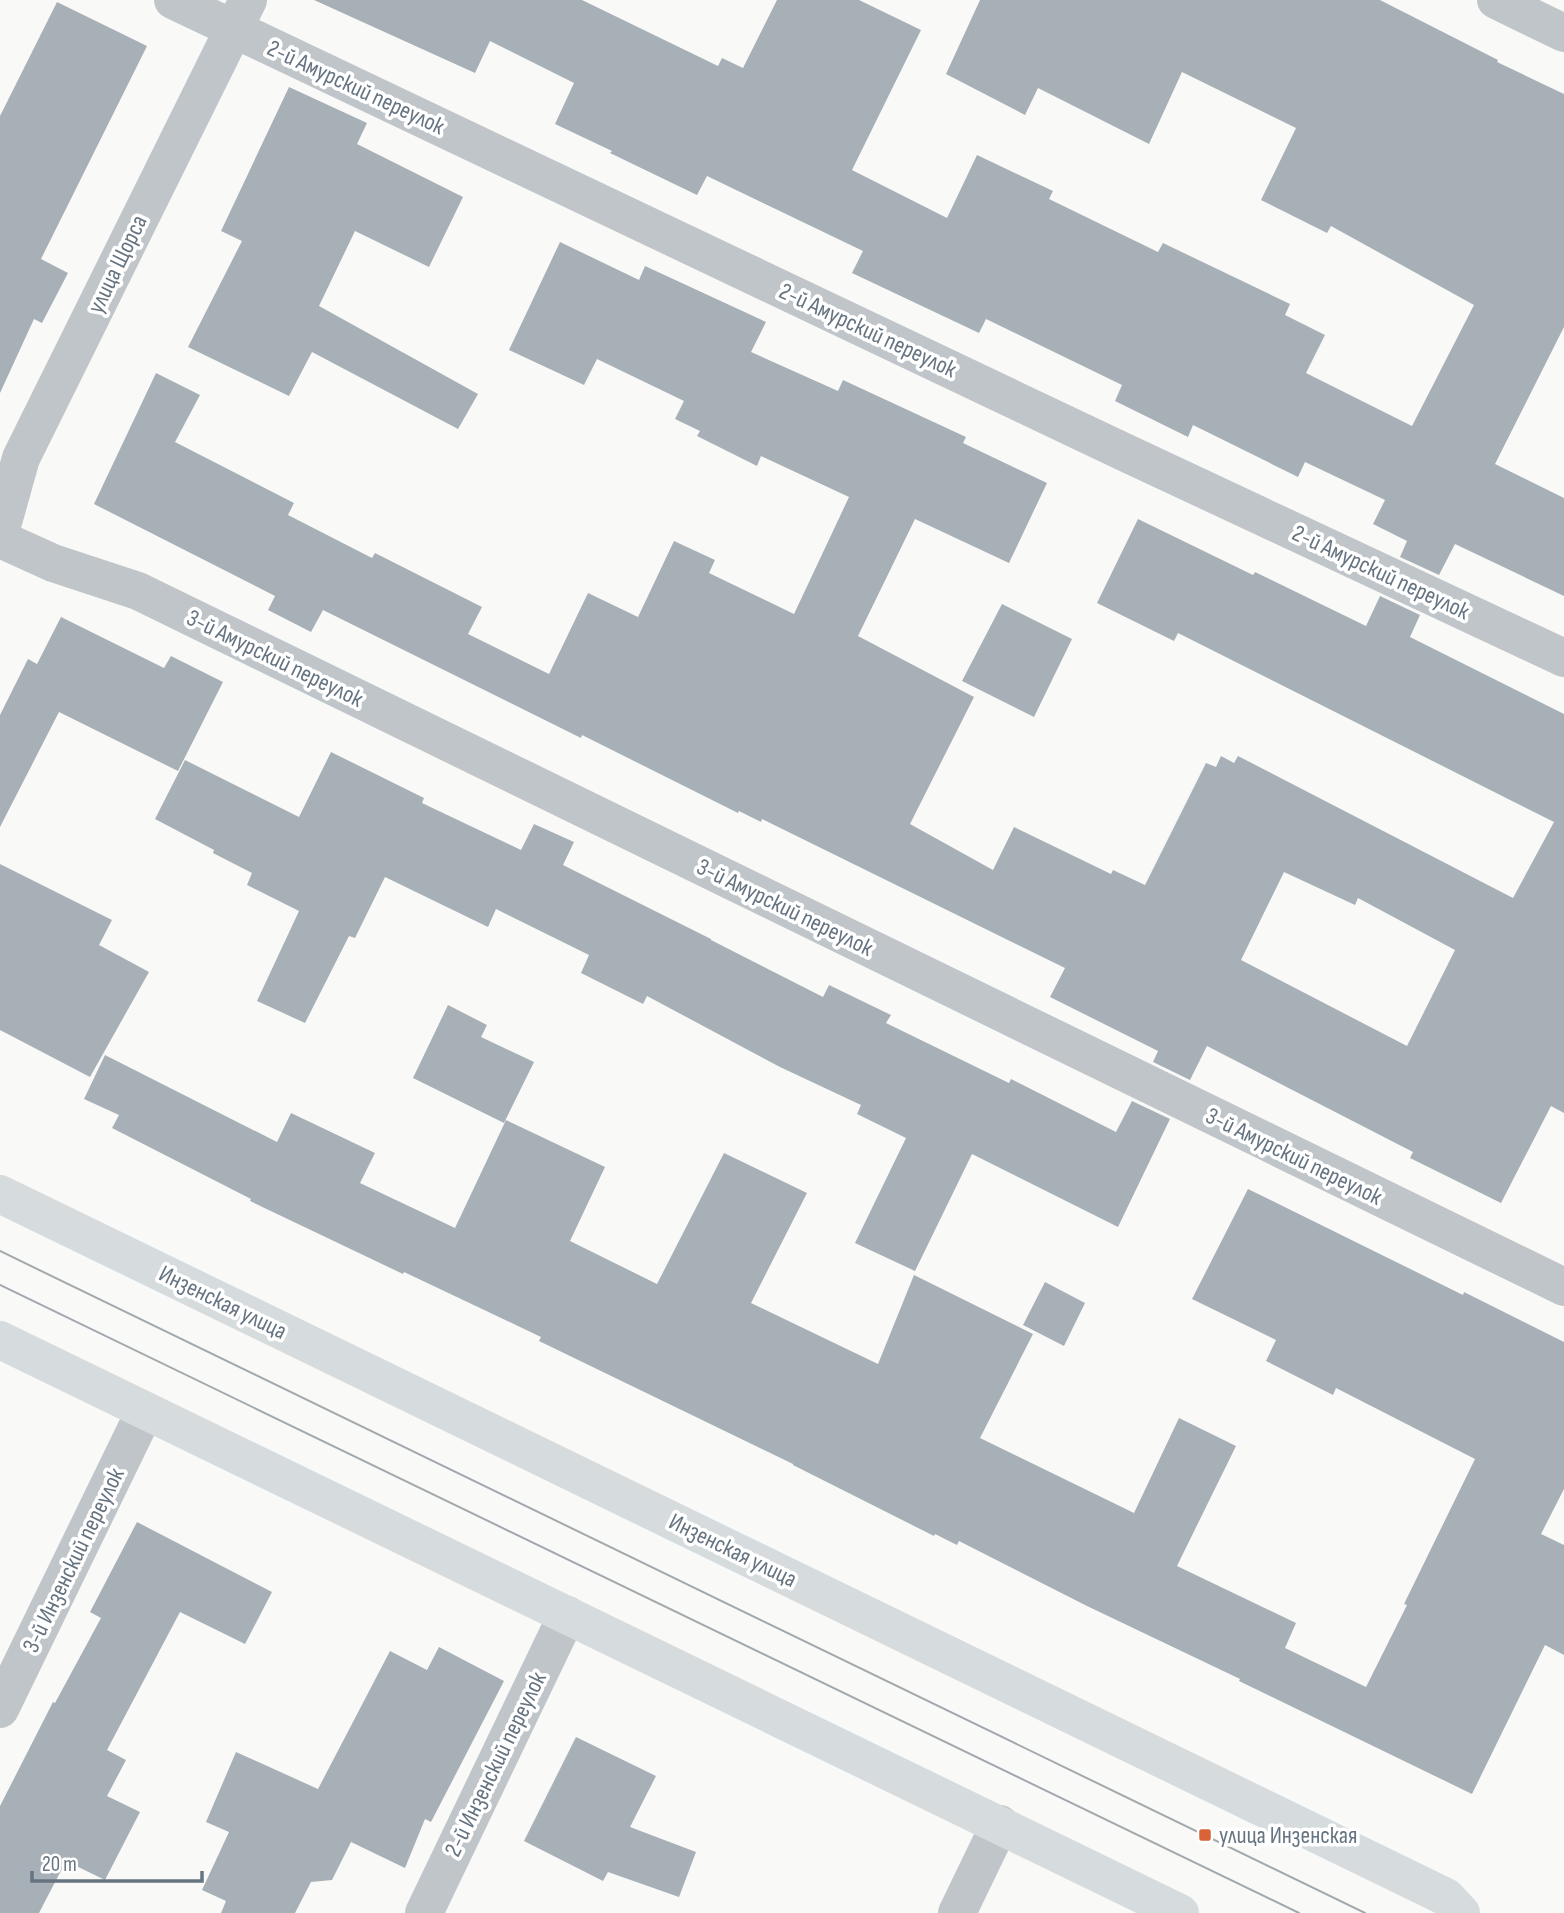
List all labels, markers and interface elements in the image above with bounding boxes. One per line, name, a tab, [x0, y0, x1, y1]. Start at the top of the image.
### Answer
street label: 2-й Амурский переулок	[262, 34, 450, 142]
street label: улица Щорса	[81, 210, 154, 318]
street label: 2-й Амурский переулок	[774, 277, 962, 385]
street label: 2-й Амурский переулок	[1287, 519, 1475, 627]
street label: 3-й Амурский переулок	[182, 603, 369, 714]
street label: 3-й Амурский переулок	[692, 852, 879, 963]
street label: 3-й Амурский переулок	[1201, 1101, 1388, 1212]
street label: Инзенская улица	[154, 1259, 291, 1346]
street label: 3-й Инзенский переулок	[16, 1462, 131, 1657]
street label: Инзенская улица	[664, 1507, 801, 1594]
street label: 2-й Инзенский переулок	[438, 1666, 553, 1861]
place label: улица Инзенская	[1219, 1821, 1357, 1850]
marker: улица Инзенская	[1197, 1827, 1213, 1843]
scale bar	[32, 1840, 201, 1884]
text: 20 m	[42, 1852, 77, 1877]

